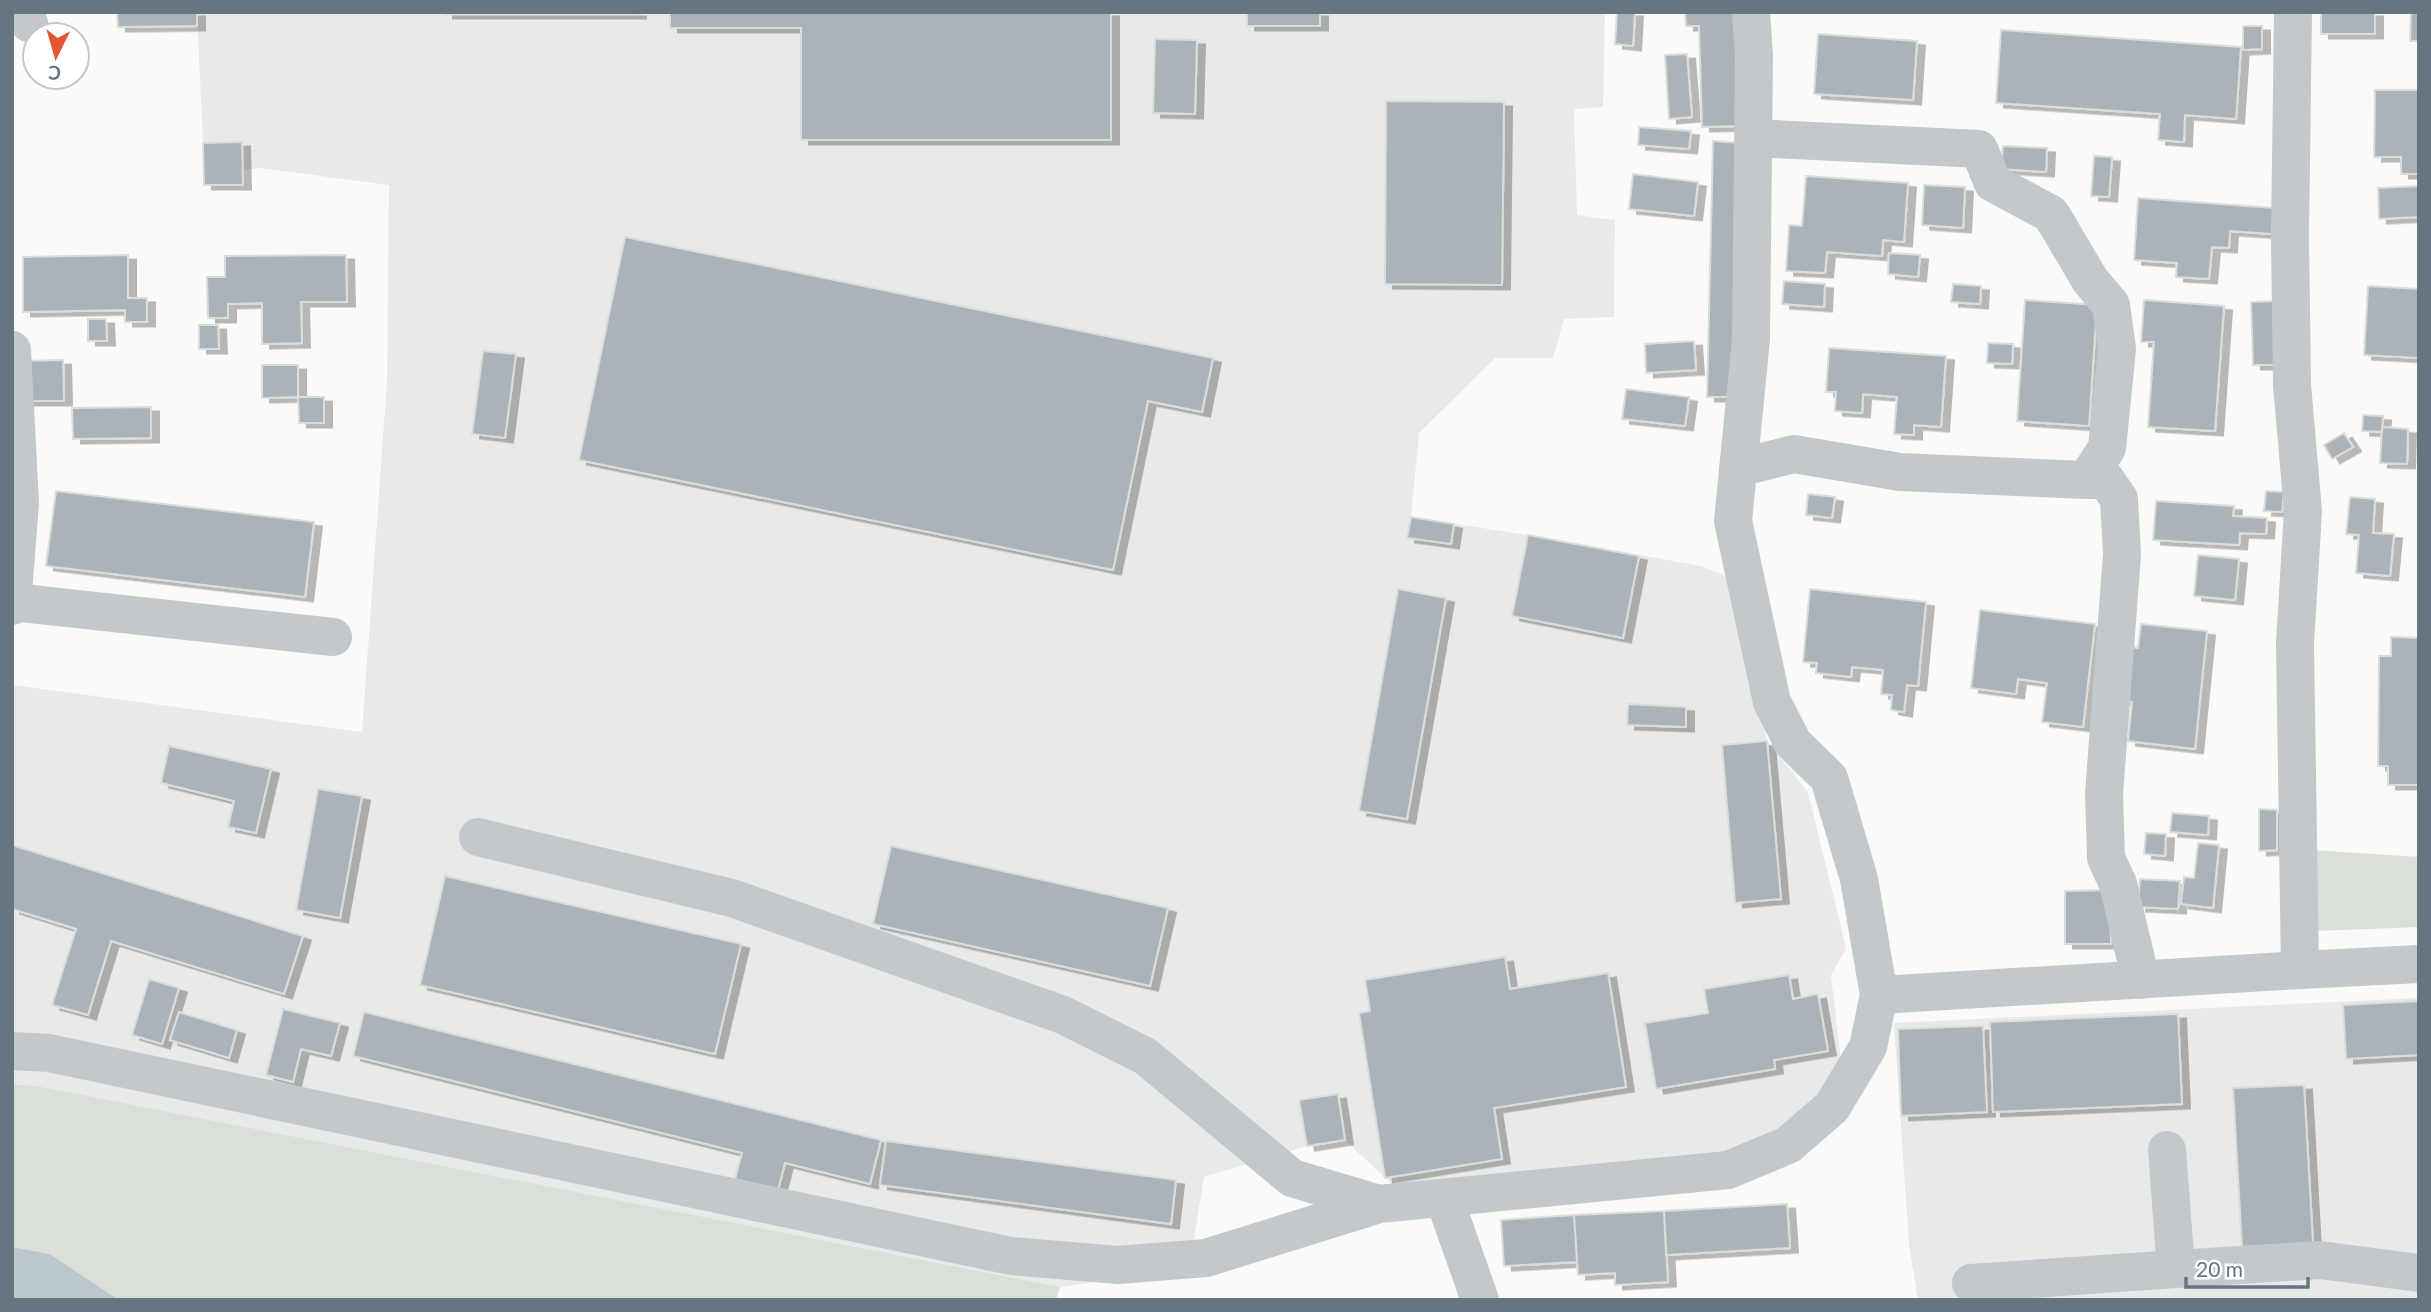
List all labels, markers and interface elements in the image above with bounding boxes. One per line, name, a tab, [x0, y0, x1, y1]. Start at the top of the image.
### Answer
north arrow	[21, 21, 91, 91]
text: С	[47, 61, 62, 85]
scale bar	[2186, 1246, 2308, 1290]
text: 20 m	[2196, 1256, 2243, 1281]

